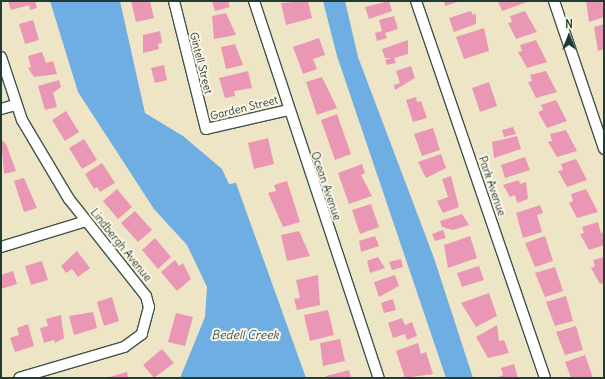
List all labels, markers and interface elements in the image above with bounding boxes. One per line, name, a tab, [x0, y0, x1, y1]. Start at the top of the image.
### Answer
north arrow	[549, 16, 589, 56]
text: N	[565, 17, 573, 31]
street label: Gintell Street	[187, 31, 215, 95]
street label: Garden Street	[209, 93, 279, 123]
street label: Ocean Avenue	[308, 150, 344, 222]
street label: Park Avenue	[476, 154, 508, 218]
street label: Lindbergh Avenue	[88, 206, 154, 284]
water label: Bedell Creek	[211, 328, 279, 342]

